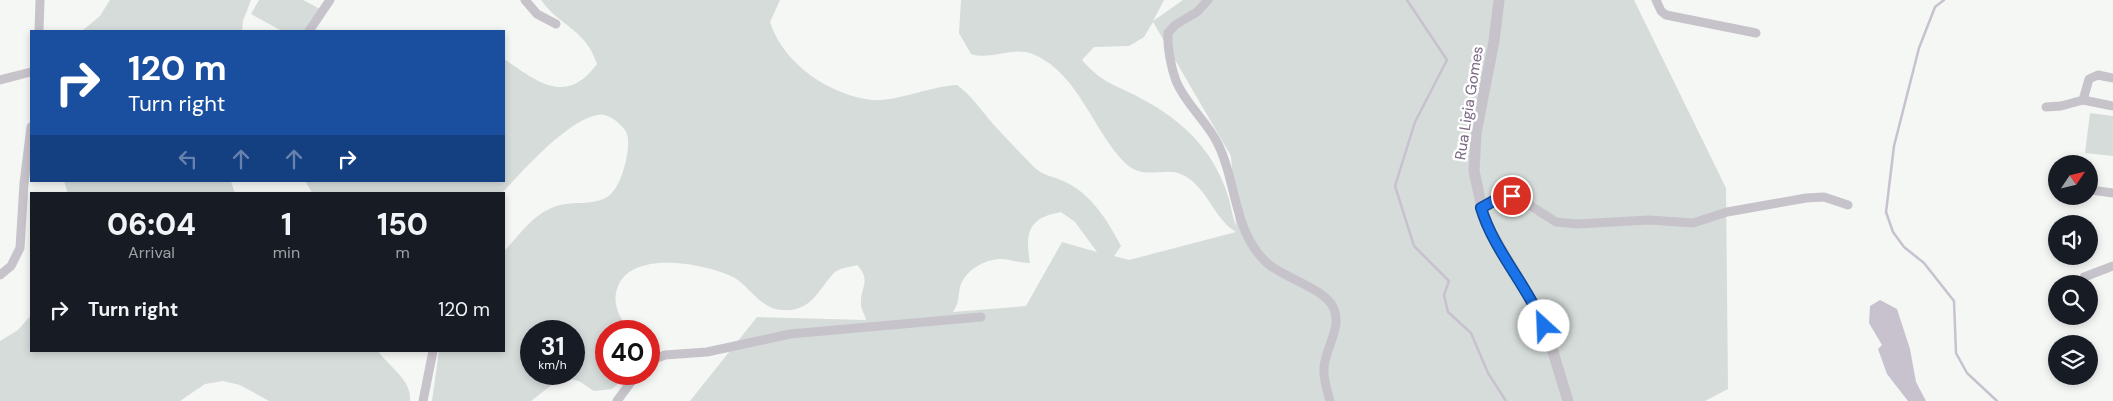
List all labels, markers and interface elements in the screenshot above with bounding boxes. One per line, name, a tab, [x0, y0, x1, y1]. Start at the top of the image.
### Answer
text: 120 m	[128, 45, 227, 91]
street label: Rua Ligia Gomes	[1450, 45, 1488, 161]
icon: right	[45, 50, 110, 115]
text: Turn right	[128, 89, 225, 118]
icon: left	[174, 145, 202, 173]
icon: ahead	[227, 145, 255, 173]
icon: ahead	[280, 145, 308, 173]
icon: right	[333, 145, 361, 173]
north arrow	[2048, 155, 2098, 205]
map controls	[2048, 155, 2098, 385]
pin	[1491, 175, 1533, 217]
icon: arrive	[1498, 182, 1526, 210]
text: 06:04	[107, 205, 196, 244]
text: 1	[281, 205, 292, 244]
text: 150	[377, 205, 428, 244]
button: sound	[2048, 215, 2098, 265]
text: Arrival	[128, 242, 175, 263]
text: min	[273, 242, 300, 263]
text: m	[395, 242, 410, 263]
button: search	[2048, 275, 2098, 325]
icon: right	[45, 296, 73, 324]
text: Turn right	[88, 297, 178, 322]
text: 120 m	[438, 297, 490, 322]
position arrow	[1517, 299, 1569, 351]
speed limit sign: 40	[595, 320, 660, 385]
text: 31	[540, 330, 564, 363]
button: layers	[2048, 335, 2098, 385]
text: km/h	[538, 357, 567, 373]

